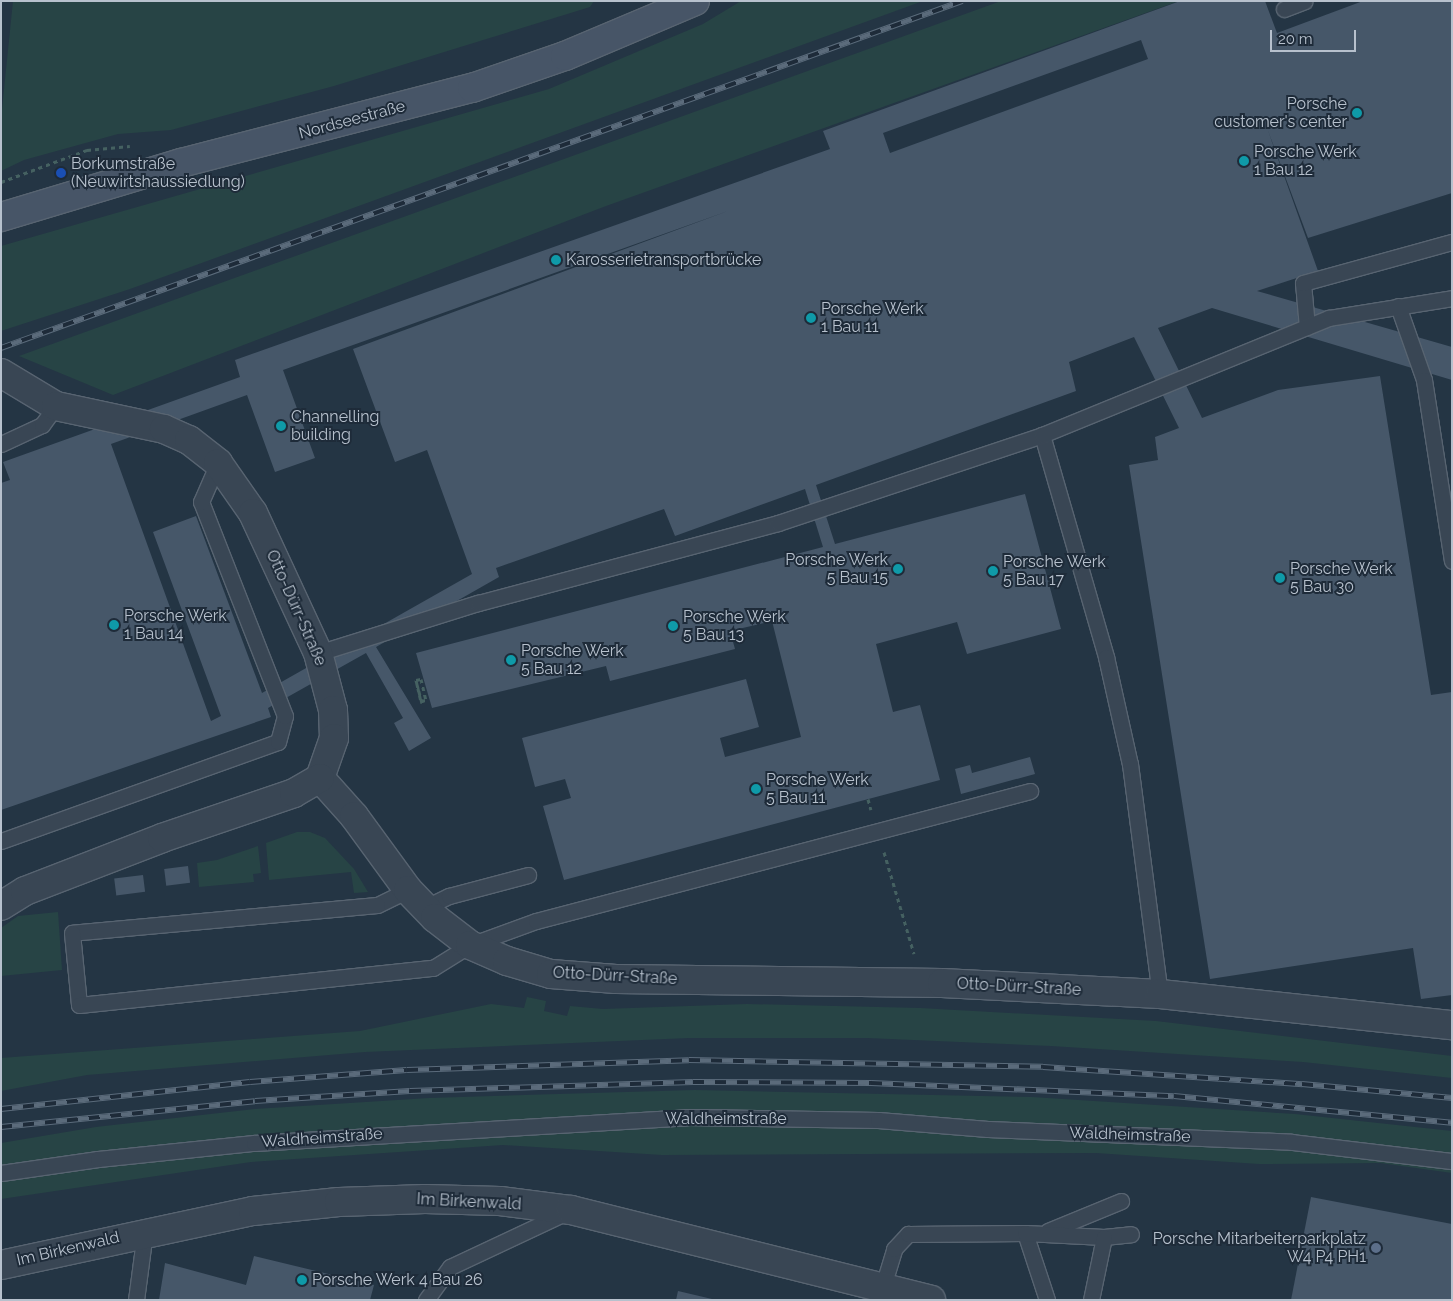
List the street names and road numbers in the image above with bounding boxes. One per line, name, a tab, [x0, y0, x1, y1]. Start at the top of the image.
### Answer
street label: Nordseestraße	[297, 97, 407, 143]
street label: Otto-Dürr-Straße	[262, 547, 330, 669]
street label: Otto-Dürr-Straße	[552, 963, 678, 989]
street label: Otto-Dürr-Straße	[956, 974, 1082, 1000]
street label: Waldheimstraße	[665, 1109, 787, 1129]
street label: Waldheimstraße	[1069, 1123, 1191, 1147]
street label: Waldheimstraße	[261, 1124, 383, 1152]
street label: Im Birkenwald	[416, 1190, 522, 1214]
street label: Im Birkenwald	[15, 1228, 121, 1270]

